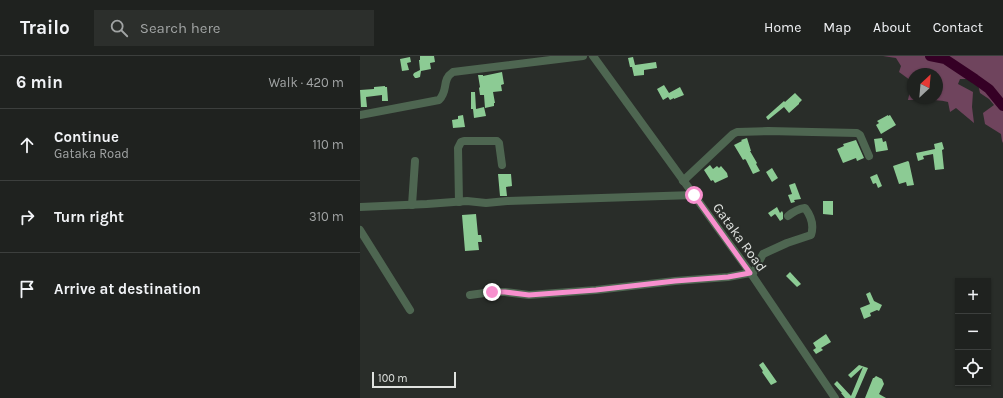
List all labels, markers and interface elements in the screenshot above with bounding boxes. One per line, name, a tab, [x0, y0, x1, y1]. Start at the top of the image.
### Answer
search box	[94, 10, 374, 46]
text: Trailo	[20, 17, 70, 39]
icon: search	[108, 17, 130, 39]
text: Search here	[140, 19, 221, 37]
text: Home	[764, 19, 801, 36]
text: Map	[823, 19, 851, 36]
text: About	[873, 19, 911, 36]
text: Contact	[933, 19, 983, 36]
north arrow	[907, 68, 943, 104]
text: 6 min	[16, 72, 63, 92]
text: Walk · 420 m	[268, 75, 344, 90]
text: Continue	[54, 128, 119, 146]
icon: ahead	[16, 134, 38, 156]
text: 110 m	[312, 137, 344, 152]
text: Gataka Road	[54, 146, 129, 161]
route start	[685, 186, 703, 204]
street label: Gataka Road	[709, 200, 770, 275]
icon: right	[16, 206, 38, 228]
text: Turn right	[54, 208, 124, 226]
text: 310 m	[309, 209, 344, 224]
icon: arrive	[16, 278, 38, 300]
map controls	[955, 278, 991, 386]
button: +	[955, 278, 991, 314]
text: Arrive at destination	[54, 280, 201, 298]
route end	[483, 283, 501, 301]
button: −	[955, 314, 991, 350]
button: locate	[955, 350, 991, 386]
scale bar	[372, 370, 456, 389]
text: 100 m	[378, 372, 408, 385]

